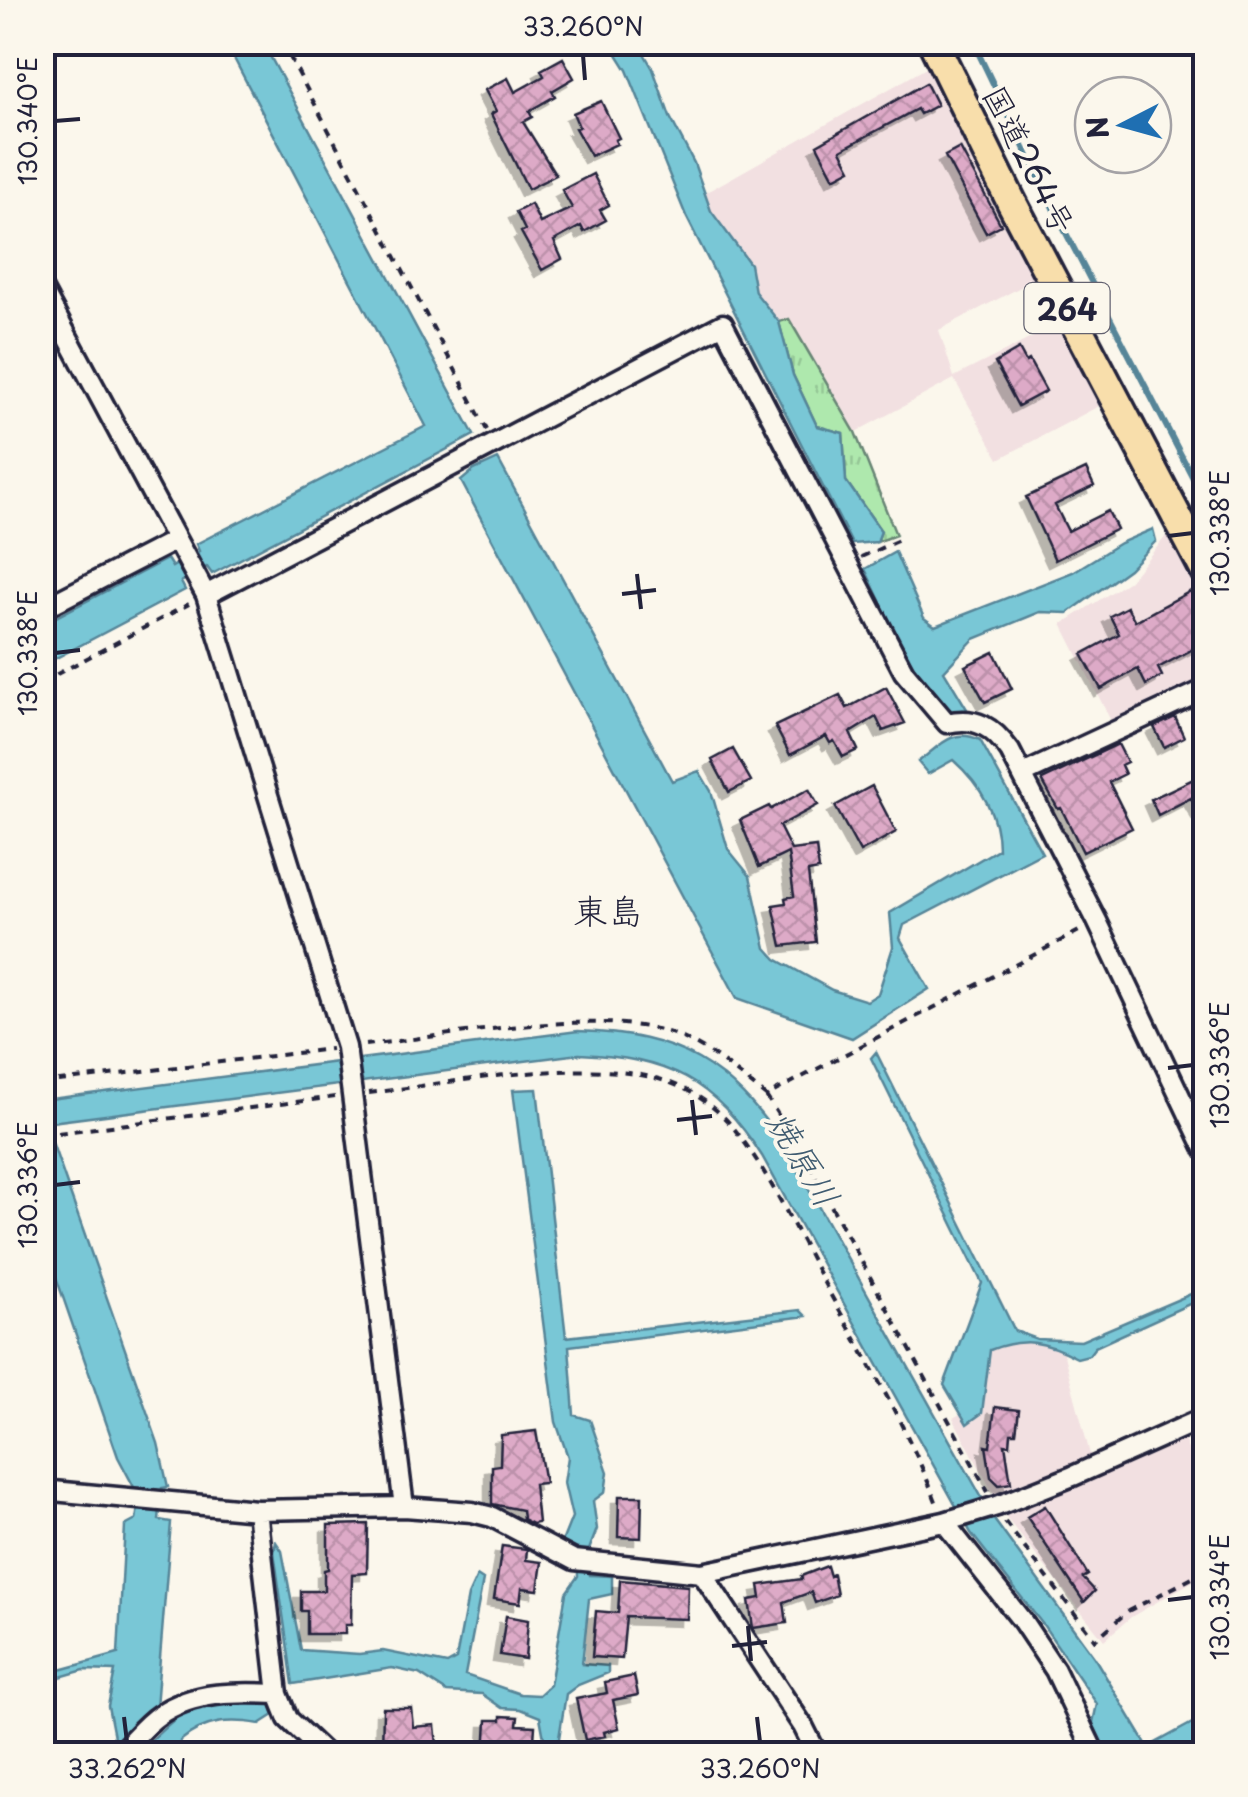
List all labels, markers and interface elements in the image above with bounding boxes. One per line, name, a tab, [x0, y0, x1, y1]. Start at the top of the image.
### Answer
text: 33.260°N	[523, 7, 643, 45]
text: 130.340°E	[8, 57, 46, 185]
north arrow	[1073, 75, 1173, 175]
street label: 国道264号	[972, 76, 1088, 242]
text: N	[1074, 114, 1119, 141]
road number: 264	[1024, 283, 1110, 333]
text: 130.338°E	[1200, 470, 1238, 596]
text: 130.338°E	[8, 590, 46, 716]
district label: 東島	[573, 883, 643, 936]
text: 130.336°E	[1200, 1001, 1238, 1129]
water label: 焼原川	[755, 1099, 855, 1217]
text: 130.336°E	[8, 1121, 46, 1249]
text: 130.334°E	[1200, 1534, 1238, 1660]
text: 33.262°N	[67, 1749, 187, 1787]
text: 33.260°N	[700, 1749, 820, 1787]

